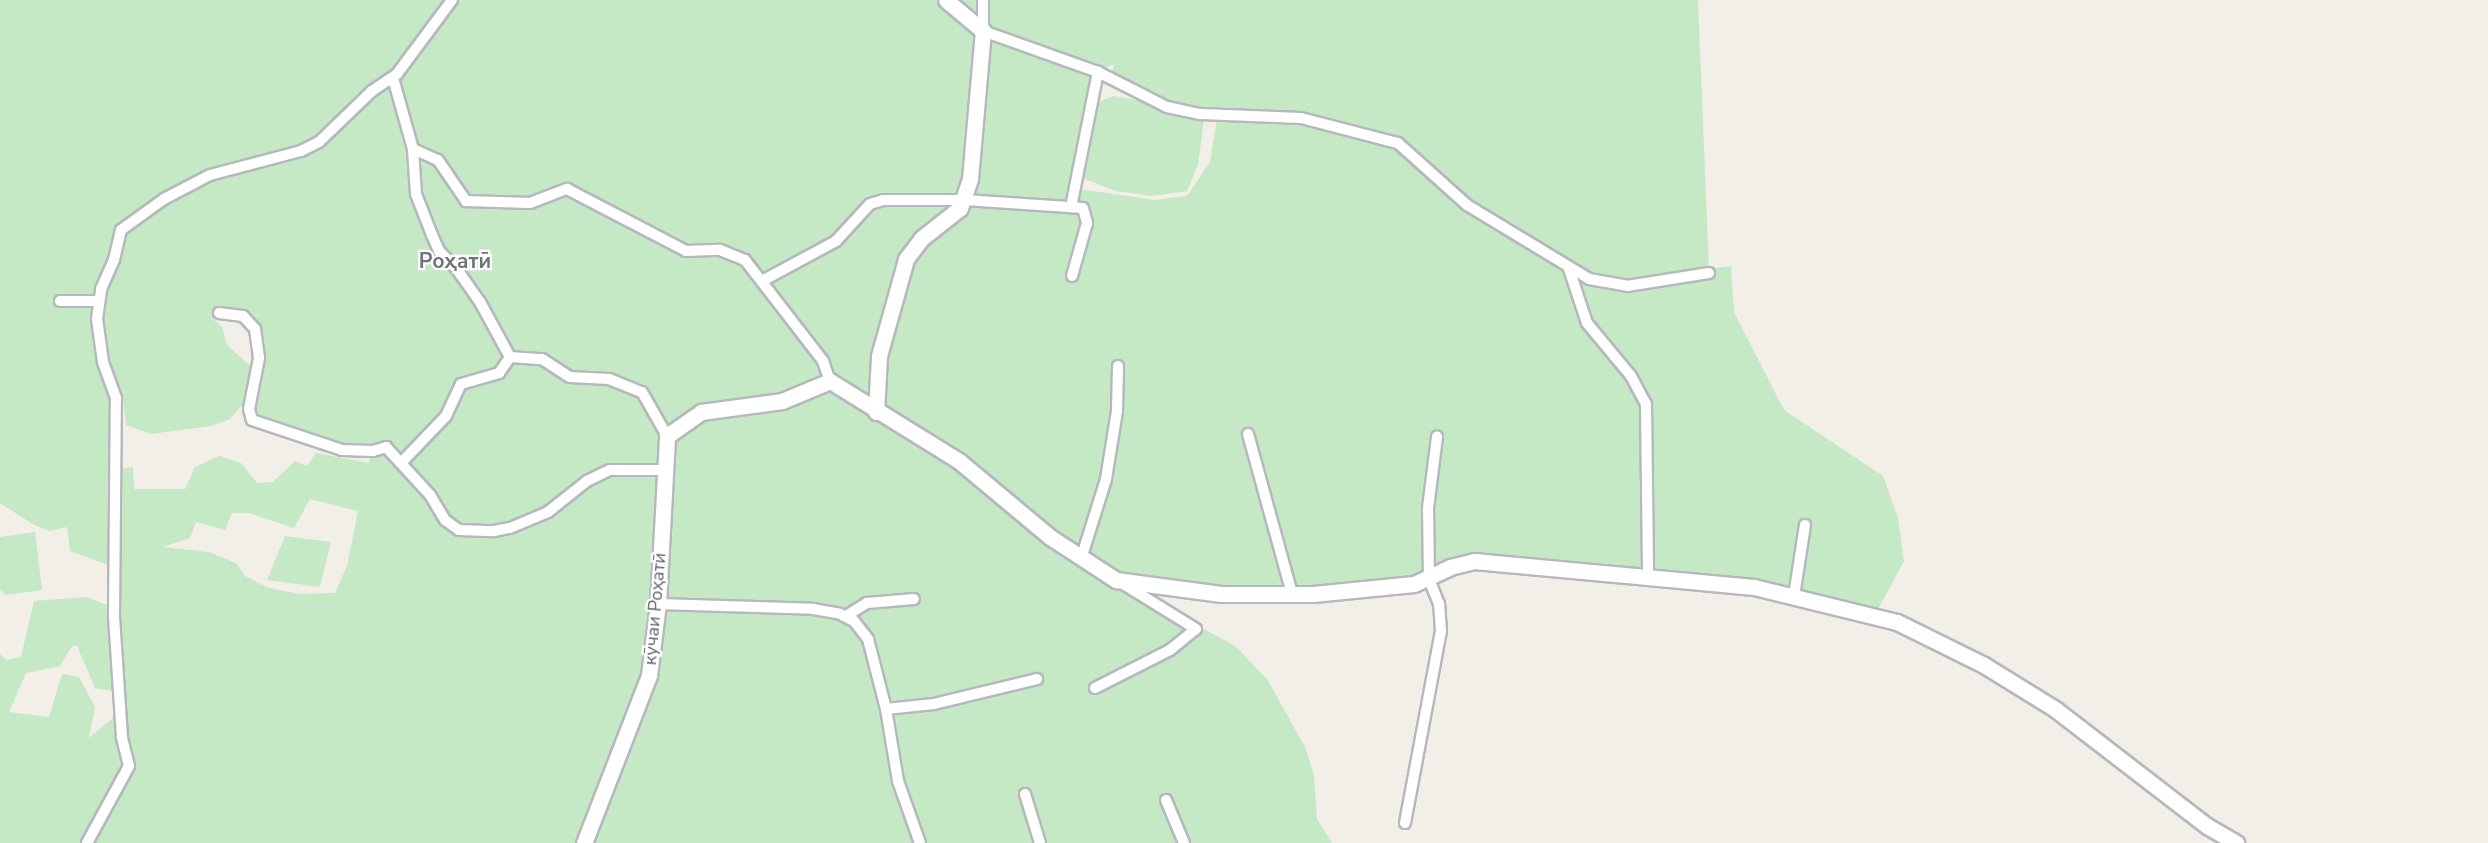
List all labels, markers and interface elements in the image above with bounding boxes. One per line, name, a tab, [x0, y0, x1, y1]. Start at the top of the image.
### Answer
district label: Роҳатӣ	[419, 248, 491, 274]
street label: кӯчаи Роҳатӣ	[639, 552, 671, 666]

